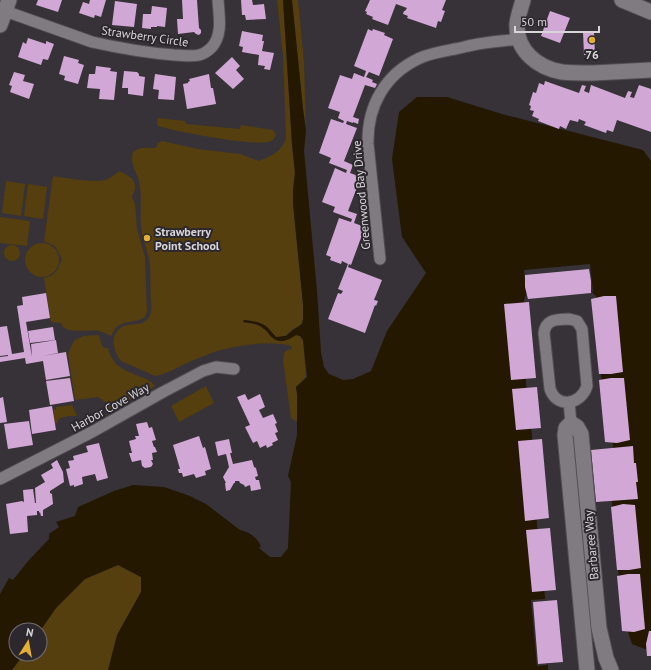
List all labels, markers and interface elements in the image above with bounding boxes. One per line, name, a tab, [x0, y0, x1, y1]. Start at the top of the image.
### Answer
scale bar	[515, 8, 599, 34]
text: 50 m	[521, 14, 547, 29]
street label: Strawberry Circle	[101, 22, 189, 50]
marker: 76	[587, 35, 597, 45]
place label: 76	[585, 47, 599, 62]
street label: Greenwood Bay Drive	[349, 140, 373, 250]
place label: Strawberry Point School	[155, 224, 220, 253]
marker: Strawberry Point School	[142, 233, 152, 243]
street label: Harbor Cove Way	[68, 379, 152, 435]
street label: Barbaree Way	[580, 509, 602, 580]
north arrow	[8, 622, 48, 662]
text: N	[25, 625, 35, 640]

